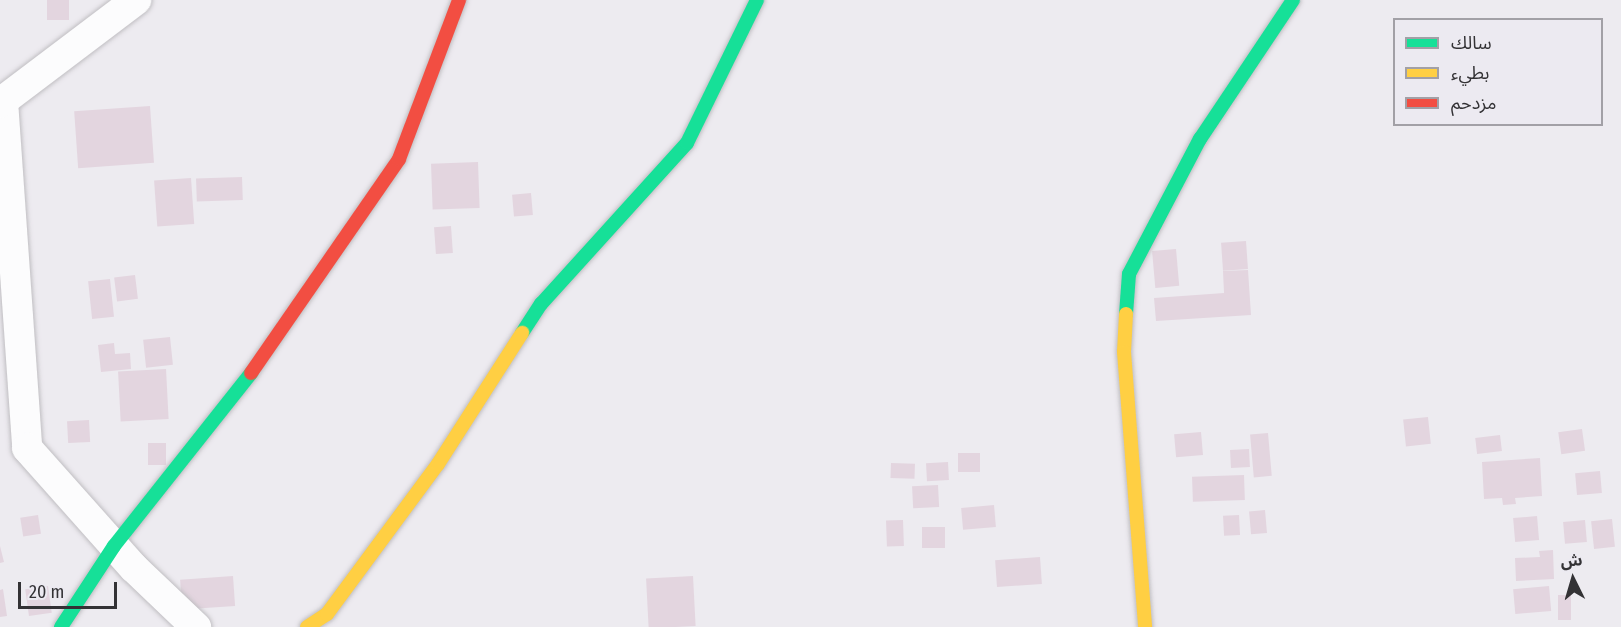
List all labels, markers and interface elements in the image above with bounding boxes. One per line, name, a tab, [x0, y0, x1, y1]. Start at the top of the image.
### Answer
legend	[1393, 18, 1603, 126]
text: سالك	[1451, 32, 1492, 54]
text: بطيء	[1451, 62, 1489, 84]
text: مزدحم	[1451, 92, 1496, 114]
north arrow	[1543, 549, 1603, 609]
text: ش	[1560, 550, 1583, 571]
scale bar	[21, 570, 120, 608]
text: 20 m	[29, 581, 64, 603]

